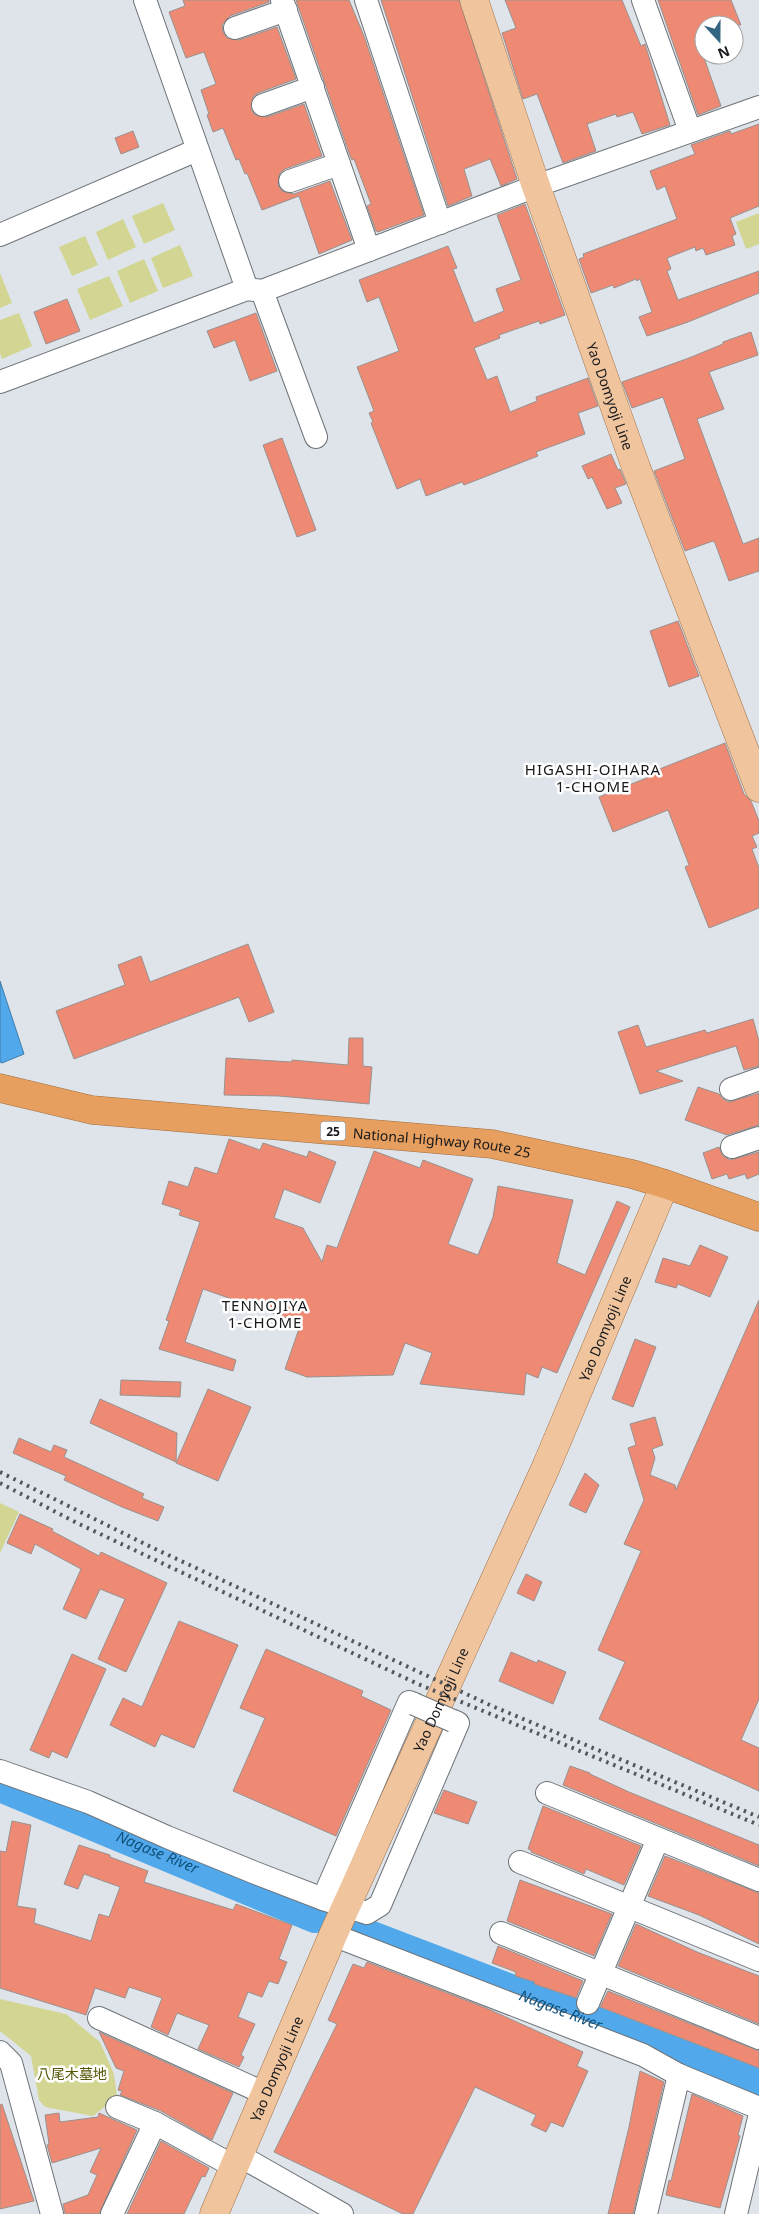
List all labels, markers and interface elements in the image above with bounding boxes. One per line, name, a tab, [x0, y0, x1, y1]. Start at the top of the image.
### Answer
north arrow	[694, 15, 744, 65]
text: N	[715, 42, 733, 64]
street label: Yao Domyoji Line	[583, 340, 639, 453]
district label: HIGASHI-OIHARA 1-CHOME	[525, 759, 661, 796]
road number: 25	[320, 1122, 346, 1140]
street label: National Highway Route 25	[352, 1123, 533, 1162]
street label: Yao Domyoji Line	[574, 1272, 635, 1384]
district label: TENNOJIYA 1-CHOME	[222, 1295, 308, 1332]
street label: Yao Domyoji Line	[408, 1644, 472, 1755]
water label: Nagase River	[114, 1826, 203, 1878]
water label: Nagase River	[517, 1984, 606, 2035]
street label: Yao Domyoji Line	[245, 2013, 307, 2124]
park label: 八尾木墓地	[37, 2064, 107, 2083]

